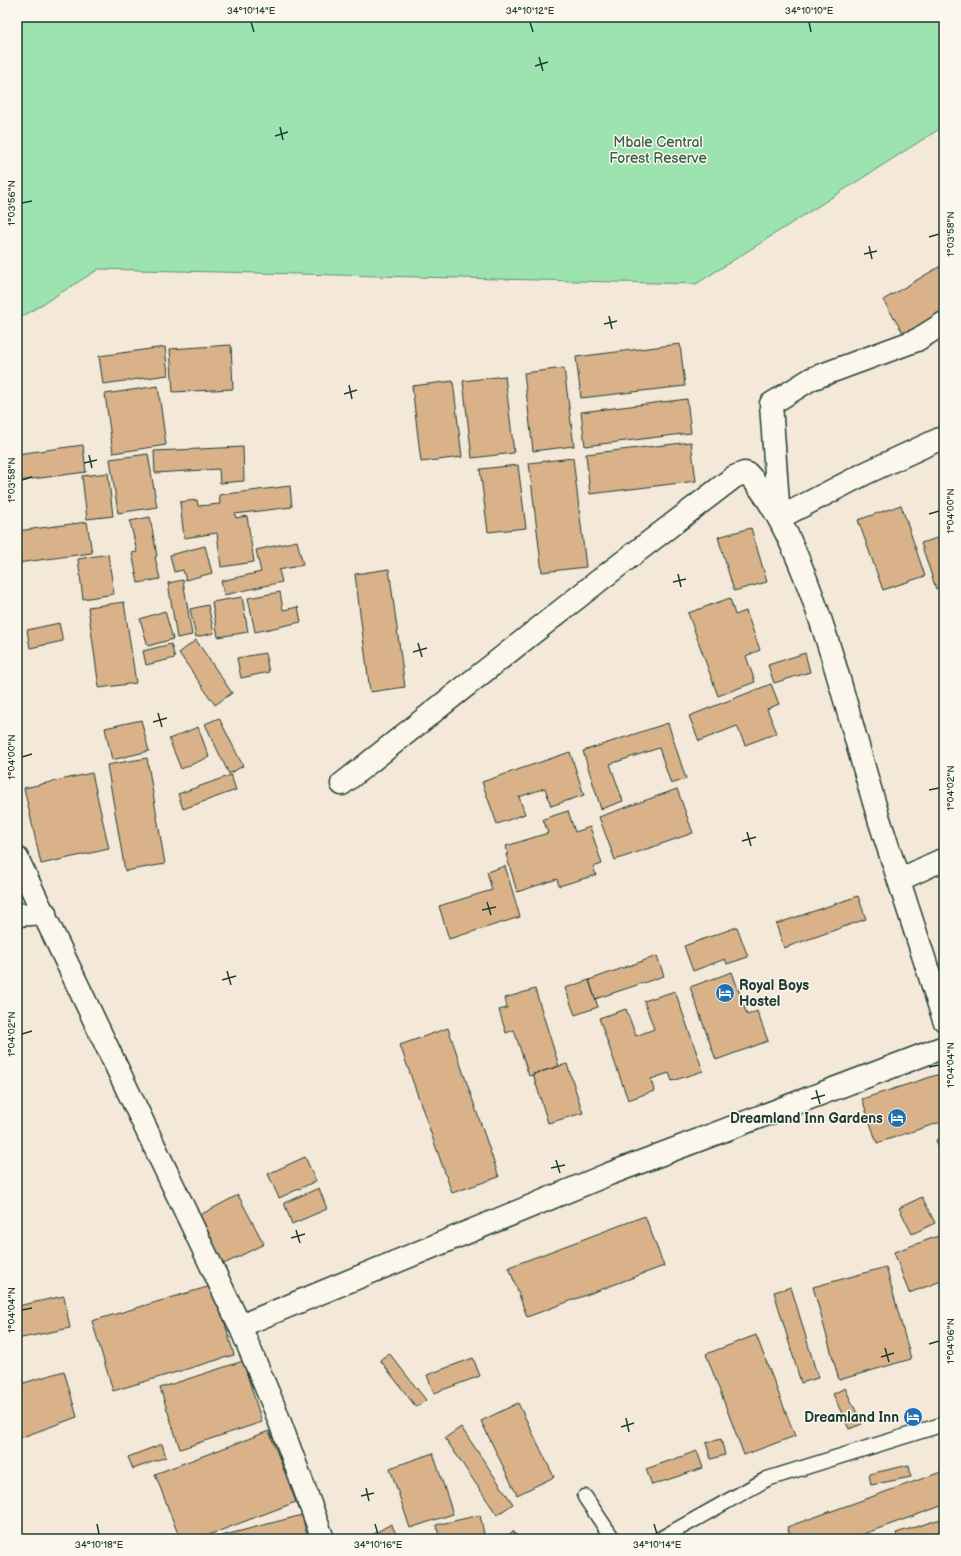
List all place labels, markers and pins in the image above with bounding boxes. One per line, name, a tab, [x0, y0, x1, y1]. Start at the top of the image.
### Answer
place label: Royal Boys Hostel	[739, 977, 809, 1010]
hotel icon: Royal Boys Hostel	[714, 982, 736, 1004]
hotel icon: Dreamland Inn Gardens	[886, 1107, 908, 1129]
place label: Dreamland Inn Gardens	[730, 1110, 883, 1127]
hotel icon: Dreamland Inn	[902, 1406, 924, 1428]
place label: Dreamland Inn	[804, 1409, 899, 1426]

